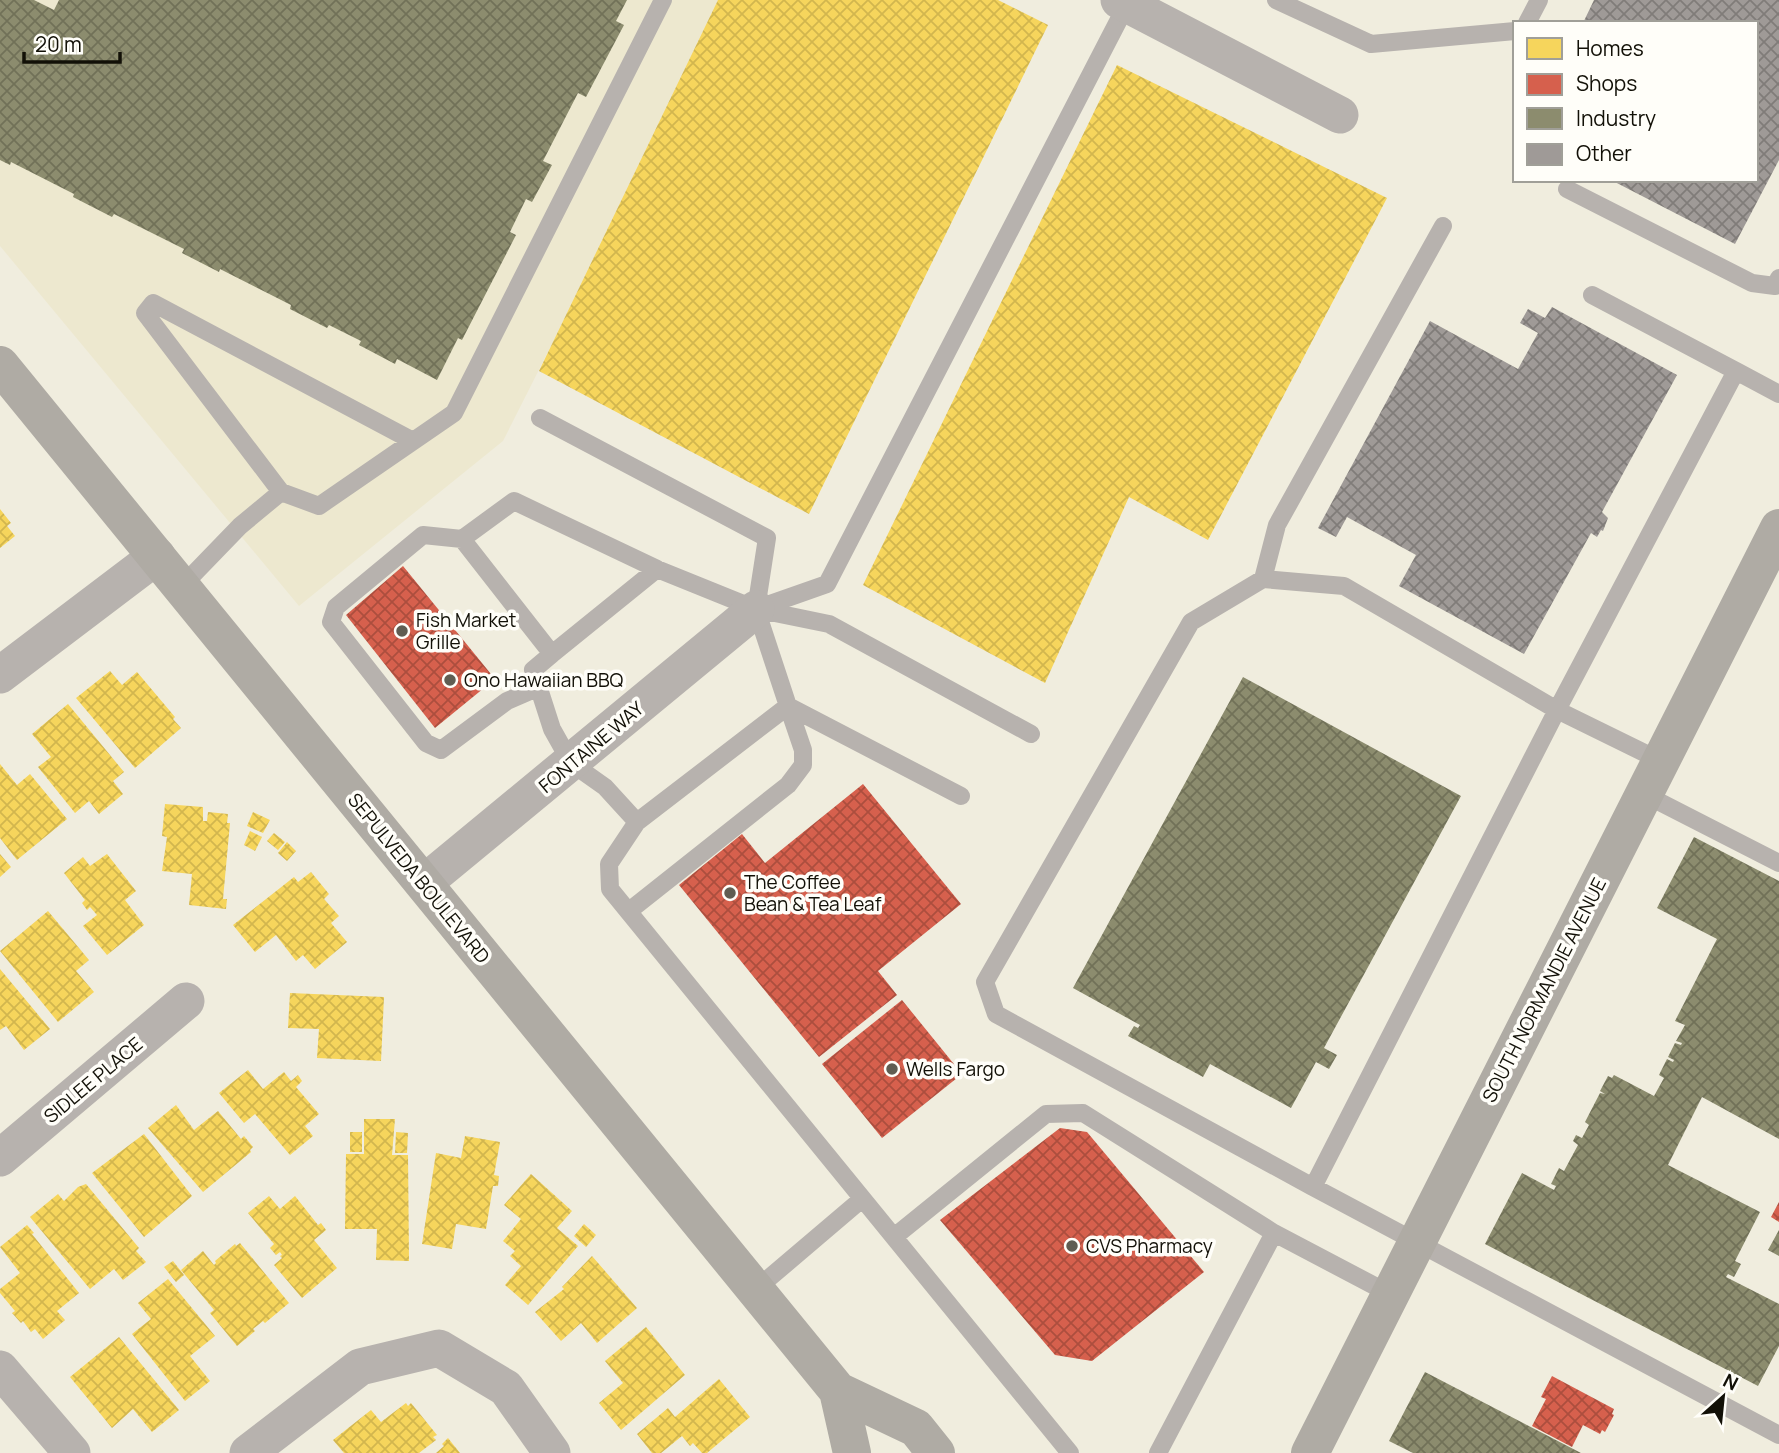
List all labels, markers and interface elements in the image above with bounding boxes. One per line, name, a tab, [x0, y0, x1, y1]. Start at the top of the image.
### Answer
scale bar	[24, 21, 121, 65]
legend	[1513, 21, 1758, 182]
text: 20 m	[35, 30, 82, 58]
text: Homes	[1576, 34, 1644, 62]
text: Shops	[1576, 69, 1637, 97]
text: Industry	[1576, 104, 1656, 132]
text: Other	[1576, 139, 1632, 167]
place label: Fish Market Grille	[416, 607, 516, 655]
marker: Fish Market Grille	[394, 623, 410, 639]
place label: Ono Hawaiian BBQ	[464, 667, 624, 693]
marker: Ono Hawaiian BBQ	[442, 672, 458, 688]
street label: FONTAINE WAY	[533, 695, 649, 799]
street label: SEPULVEDA BOULEVARD	[342, 787, 496, 969]
place label: The Coffee Bean & Tea Leaf	[744, 869, 882, 917]
street label: SOUTH NORMANDIE AVENUE	[1476, 873, 1612, 1107]
marker: The Coffee Bean & Tea Leaf	[722, 885, 738, 901]
street label: SIDLEE PLACE	[38, 1031, 148, 1129]
place label: Wells Fargo	[906, 1056, 1005, 1082]
marker: Wells Fargo	[884, 1061, 900, 1077]
place label: CVS Pharmacy	[1086, 1233, 1213, 1259]
marker: CVS Pharmacy	[1064, 1238, 1080, 1254]
north arrow	[1688, 1362, 1758, 1432]
text: N	[1719, 1367, 1743, 1397]

